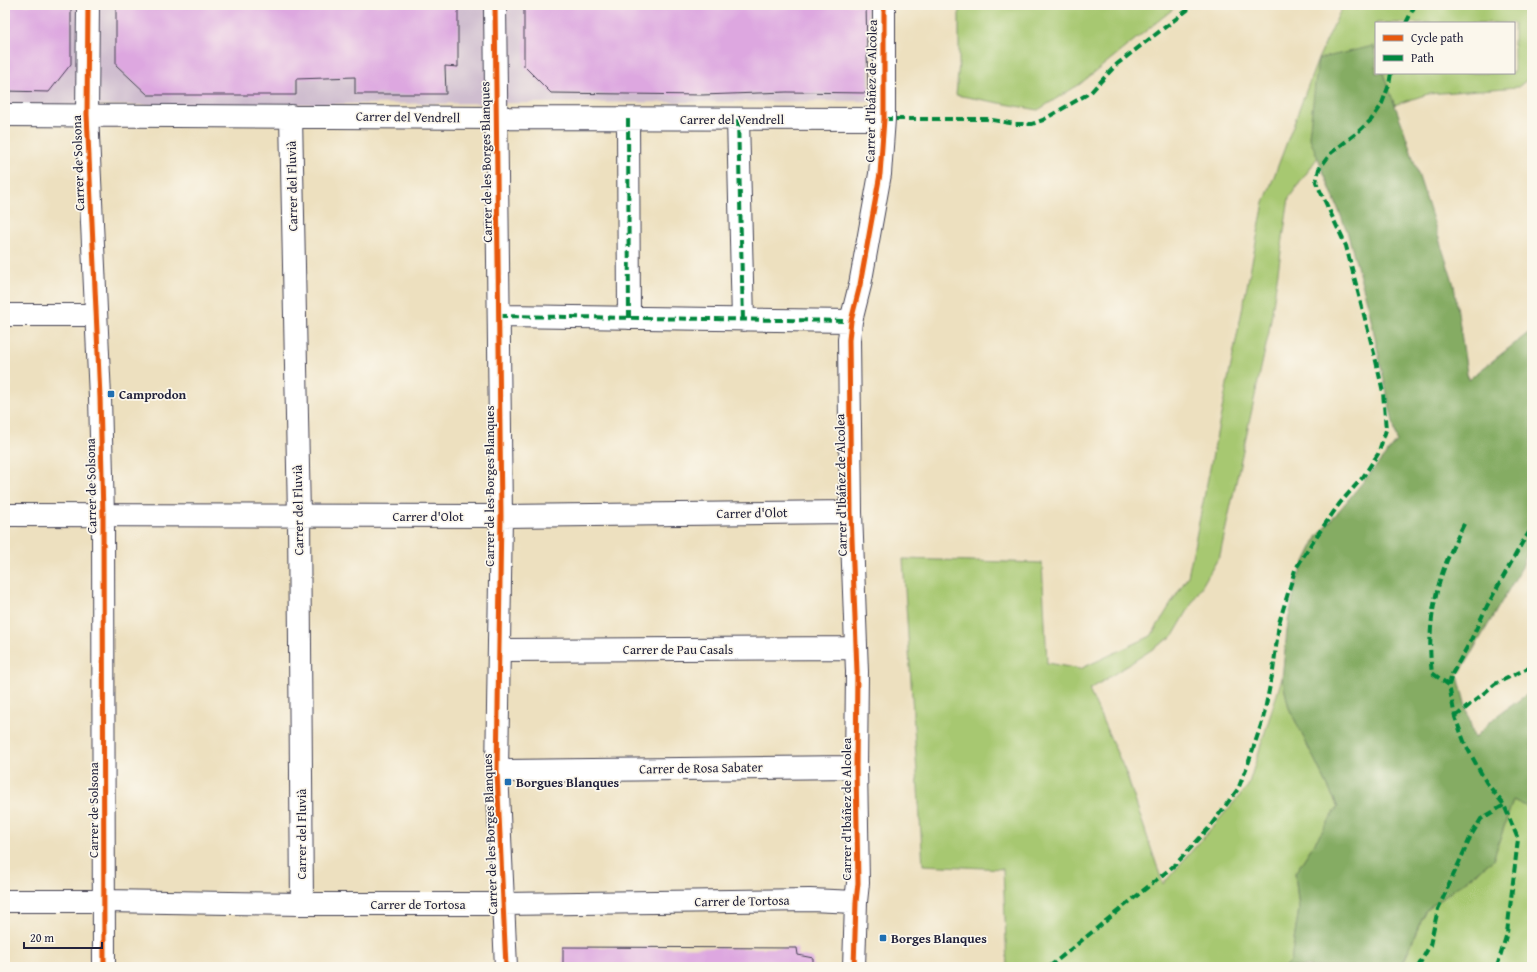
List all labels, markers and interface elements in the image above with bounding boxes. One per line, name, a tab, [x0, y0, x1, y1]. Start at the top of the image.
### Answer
street label: Carrer d'Ibáñez de Alcolea	[860, 19, 882, 163]
legend	[1375, 22, 1515, 74]
text: Cycle path	[1411, 29, 1464, 46]
text: Path	[1411, 49, 1434, 66]
street label: Carrer de les Borges Blanques	[475, 81, 497, 243]
street label: Carrer del Vendrell	[356, 107, 461, 127]
street label: Carrer del Vendrell	[680, 110, 784, 129]
street label: Carrer de Solsona	[67, 114, 89, 211]
street label: Carrer del Fluvià	[282, 140, 302, 232]
place label: Camprodon	[119, 385, 187, 404]
marker: Camprodon	[106, 389, 116, 399]
street label: Carrer de les Borges Blanques	[480, 405, 499, 567]
street label: Carrer d'Ibáñez de Alcolea	[830, 413, 852, 557]
street label: Carrer de Solsona	[81, 437, 101, 534]
street label: Carrer del Fluvià	[288, 464, 308, 556]
street label: Carrer d'Olot	[716, 503, 788, 523]
street label: Carrer d'Olot	[392, 507, 464, 526]
street label: Carrer de Pau Casals	[623, 640, 733, 659]
street label: Carrer d'Ibáñez de Alcolea	[837, 737, 856, 880]
street label: Carrer de les Borges Blanques	[478, 753, 502, 915]
street label: Carrer de Rosa Sabater	[639, 757, 764, 779]
street label: Carrer de Solsona	[84, 761, 103, 858]
place label: Borgues Blanques	[516, 773, 620, 792]
marker: Borgues Blanques	[503, 777, 513, 787]
street label: Carrer del Fluvià	[292, 788, 311, 879]
street label: Carrer de Tortosa	[694, 891, 791, 911]
street label: Carrer de Tortosa	[370, 895, 466, 914]
scale bar	[24, 924, 102, 950]
text: 20 m	[30, 929, 54, 946]
place label: Borges Blanques	[891, 929, 987, 948]
marker: Borges Blanques	[878, 933, 888, 943]

